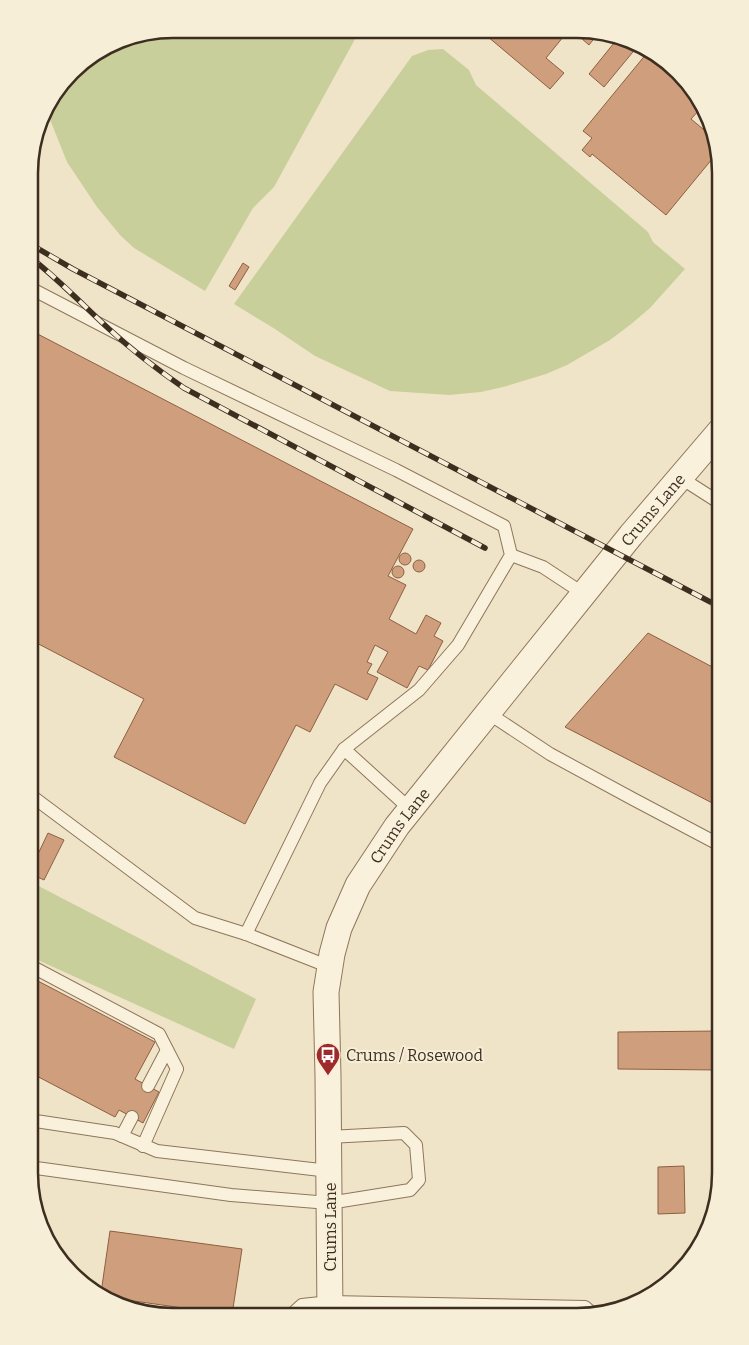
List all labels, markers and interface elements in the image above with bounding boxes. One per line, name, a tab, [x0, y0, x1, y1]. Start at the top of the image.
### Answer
street label: Crums Lane	[617, 470, 689, 550]
street label: Crums Lane	[365, 784, 434, 867]
bus stop icon: Crums / Rosewood	[315, 1042, 341, 1076]
place label: Crums / Rosewood	[346, 1046, 483, 1065]
street label: Crums Lane	[321, 1182, 340, 1272]

